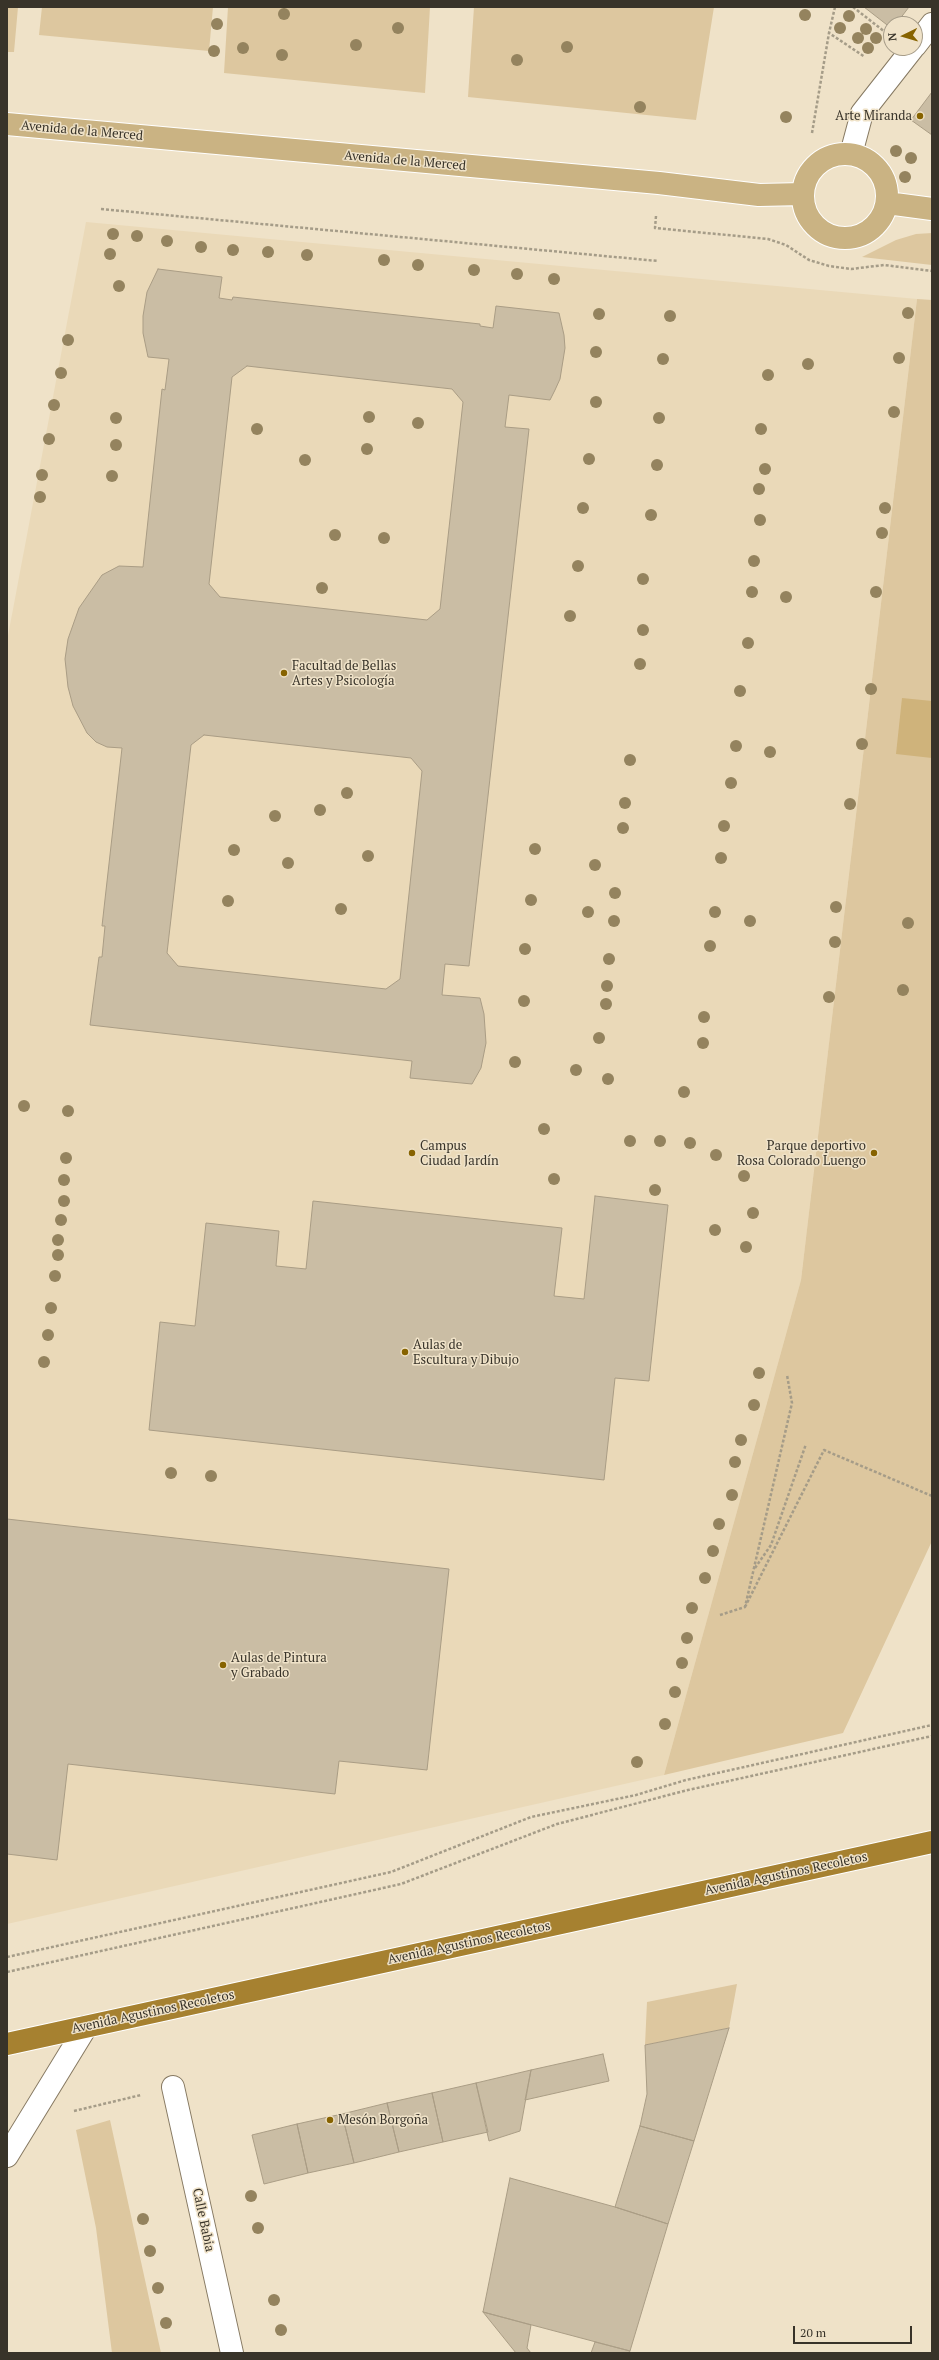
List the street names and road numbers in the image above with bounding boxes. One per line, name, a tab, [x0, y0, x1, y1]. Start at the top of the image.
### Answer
street label: Avenida de la Merced	[20, 118, 144, 144]
street label: Avenida de la Merced	[343, 148, 467, 174]
street label: Avenida Agustinos Recoletos	[703, 1849, 869, 1899]
street label: Avenida Agustinos Recoletos	[386, 1918, 552, 1968]
street label: Avenida Agustinos Recoletos	[70, 1987, 236, 2037]
street label: Calle Babia	[189, 2187, 217, 2253]

